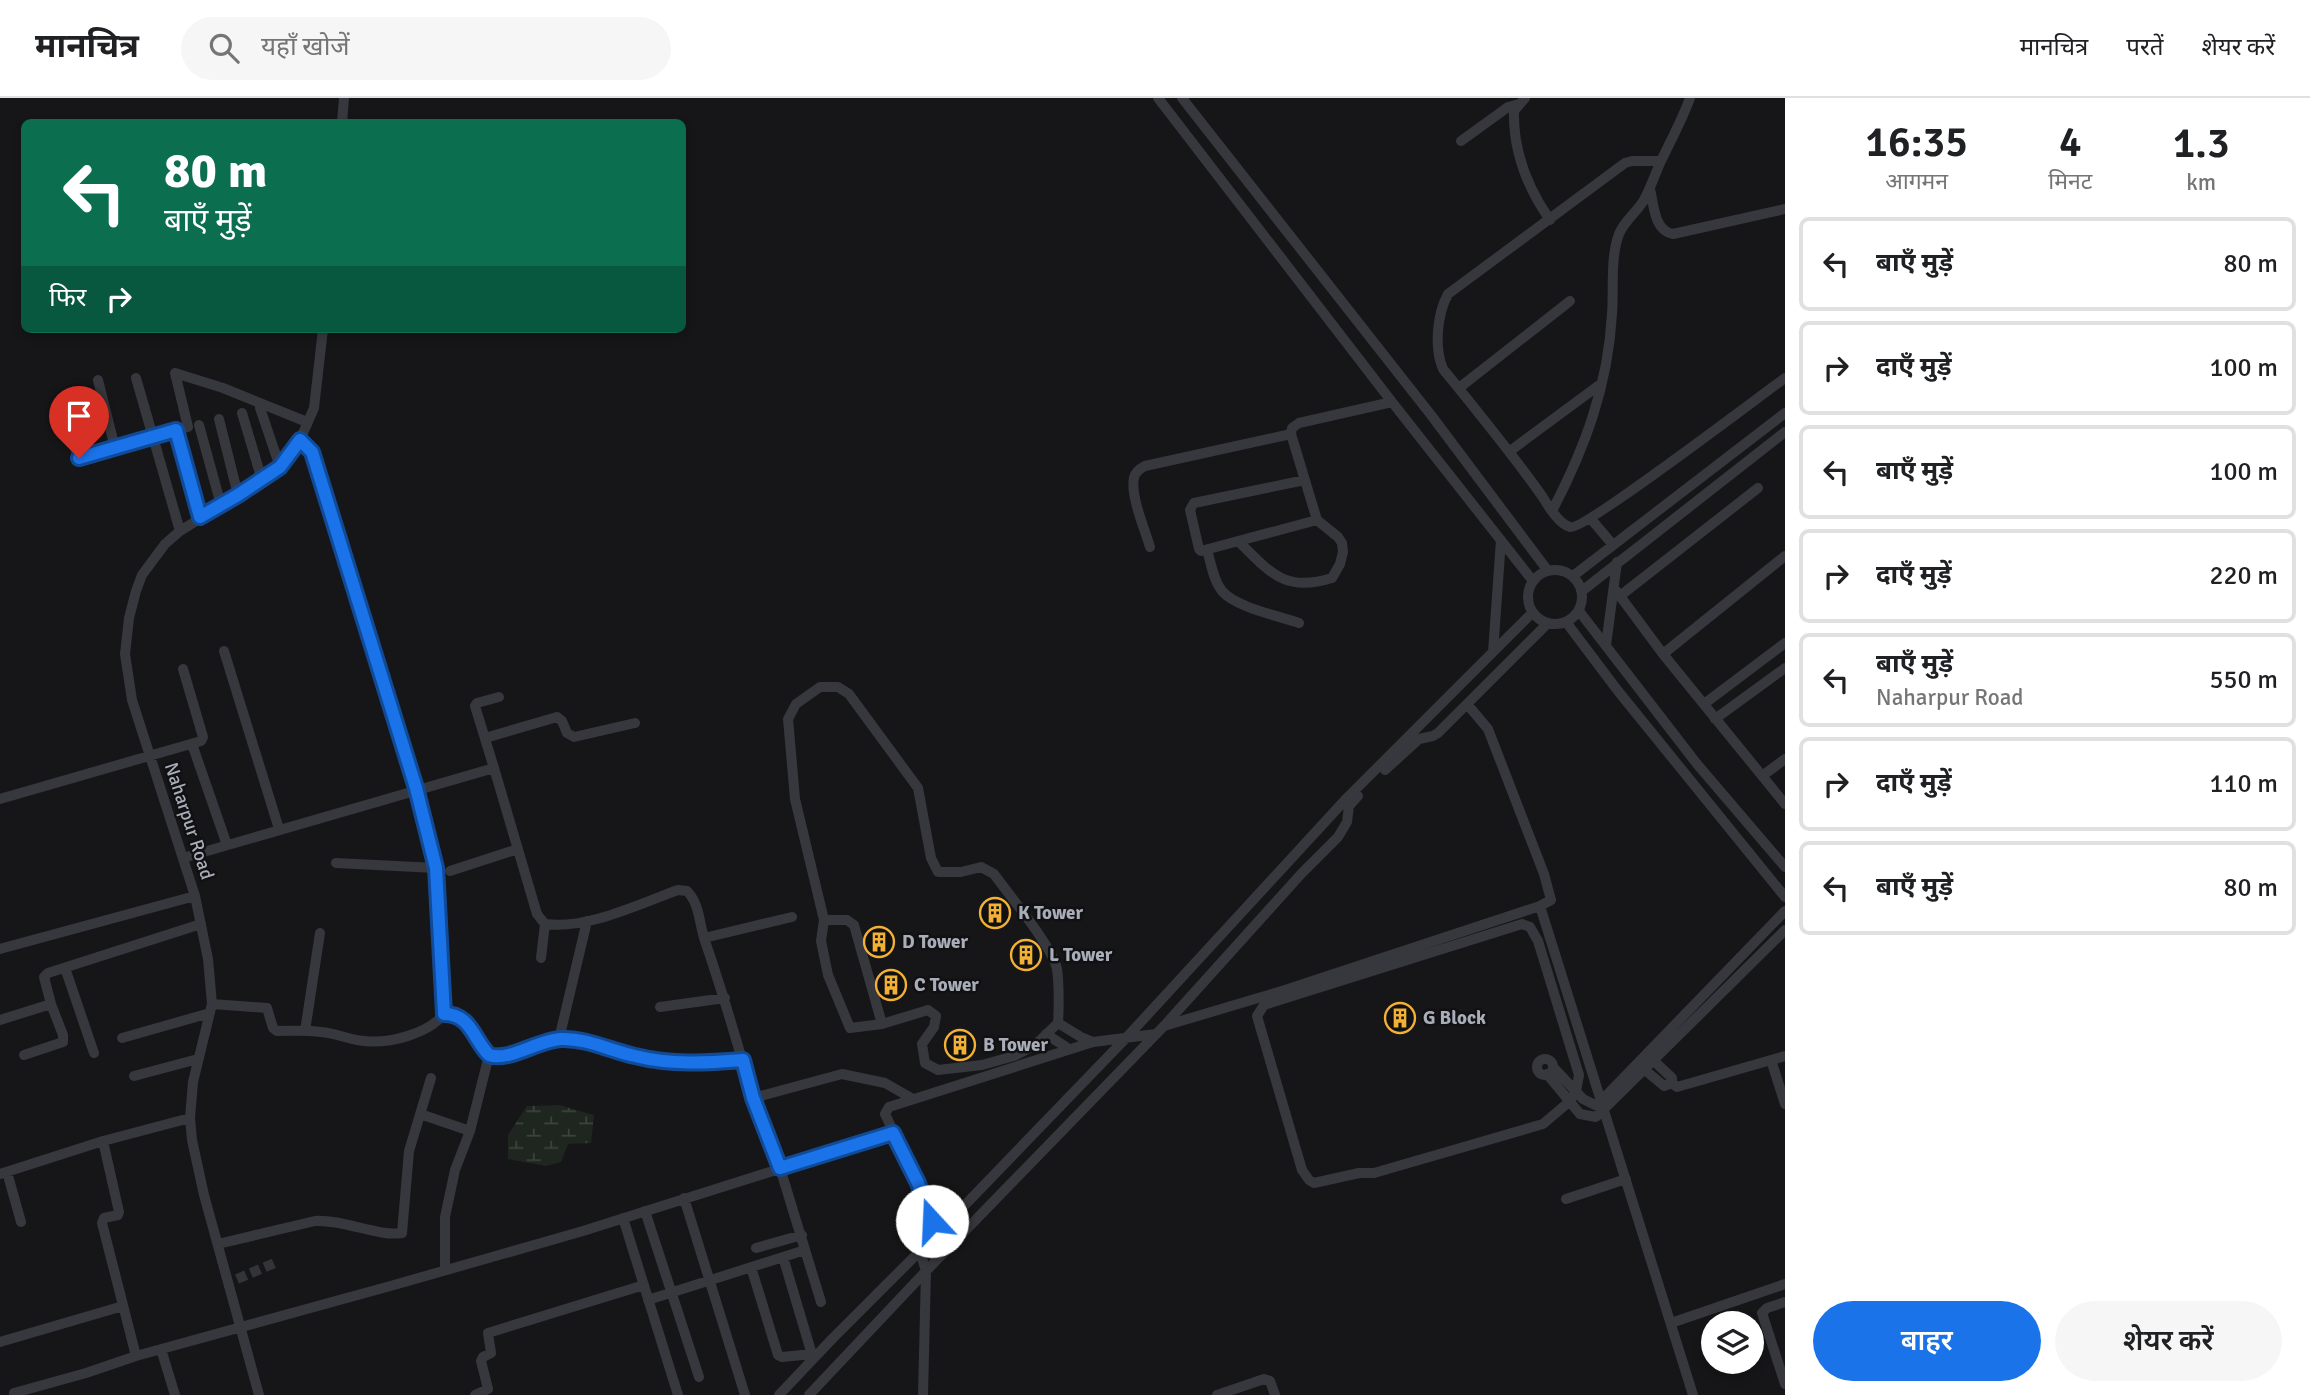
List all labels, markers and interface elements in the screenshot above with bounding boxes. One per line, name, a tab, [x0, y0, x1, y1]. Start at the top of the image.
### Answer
search box	[181, 17, 671, 80]
text: मानचित्र	[35, 26, 139, 67]
icon: search	[205, 29, 243, 67]
text: यहाँ खोजें	[261, 31, 350, 63]
text: मानचित्र	[2020, 32, 2088, 62]
text: परतें	[2126, 32, 2163, 62]
text: शेयर करें	[2201, 32, 2275, 62]
text: 16:35	[1865, 117, 1968, 168]
text: 4	[2059, 117, 2082, 168]
text: 1.3	[2173, 118, 2230, 169]
text: 80 m	[164, 141, 267, 201]
icon: left	[49, 147, 140, 238]
text: आगमन	[1885, 167, 1948, 196]
text: मिनट	[2048, 167, 2092, 196]
text: km	[2186, 168, 2216, 197]
text: बाएँ मुड़ें	[164, 201, 252, 240]
icon: left	[1817, 245, 1855, 283]
text: बाएँ मुड़ें	[1876, 247, 1953, 279]
text: 80 m	[2223, 248, 2278, 280]
icon: right	[100, 280, 138, 318]
text: फिर	[49, 282, 86, 314]
icon: right	[1817, 349, 1855, 387]
text: दाएँ मुड़ें	[1876, 351, 1952, 383]
text: 100 m	[2209, 352, 2278, 384]
pin	[49, 386, 109, 458]
icon: arrive	[60, 397, 98, 435]
icon: left	[1817, 453, 1855, 491]
text: बाएँ मुड़ें	[1876, 455, 1953, 487]
text: 100 m	[2209, 456, 2278, 488]
icon: right	[1817, 557, 1855, 595]
text: दाएँ मुड़ें	[1876, 559, 1952, 591]
text: 220 m	[2209, 560, 2278, 592]
text: बाएँ मुड़ें	[1876, 648, 1953, 680]
icon: left	[1817, 661, 1855, 699]
text: 550 m	[2209, 664, 2278, 696]
text: Naharpur Road	[1876, 683, 2023, 712]
street label: Naharpur Road	[159, 759, 219, 883]
icon: right	[1817, 765, 1855, 803]
text: दाएँ मुड़ें	[1876, 767, 1952, 799]
text: 110 m	[2209, 768, 2278, 800]
icon: left	[1817, 869, 1855, 907]
text: बाएँ मुड़ें	[1876, 871, 1953, 903]
text: 80 m	[2223, 872, 2278, 904]
building icon: K Tower	[978, 896, 1012, 930]
place label: K Tower	[1018, 901, 1084, 925]
building icon: D Tower	[862, 925, 896, 959]
place label: D Tower	[902, 930, 968, 954]
building icon: L Tower	[1009, 938, 1043, 972]
place label: L Tower	[1049, 943, 1113, 967]
building icon: C Tower	[874, 968, 908, 1002]
place label: C Tower	[914, 973, 979, 997]
building icon: G Block	[1383, 1001, 1417, 1035]
place label: G Block	[1423, 1006, 1486, 1030]
building icon: B Tower	[943, 1028, 977, 1062]
place label: B Tower	[983, 1033, 1048, 1057]
position arrow	[895, 1184, 969, 1258]
button: बाहर	[1813, 1301, 2041, 1381]
button: शेयर करें	[2055, 1301, 2282, 1381]
map controls	[1701, 1311, 1764, 1374]
button: layers	[1701, 1311, 1764, 1374]

